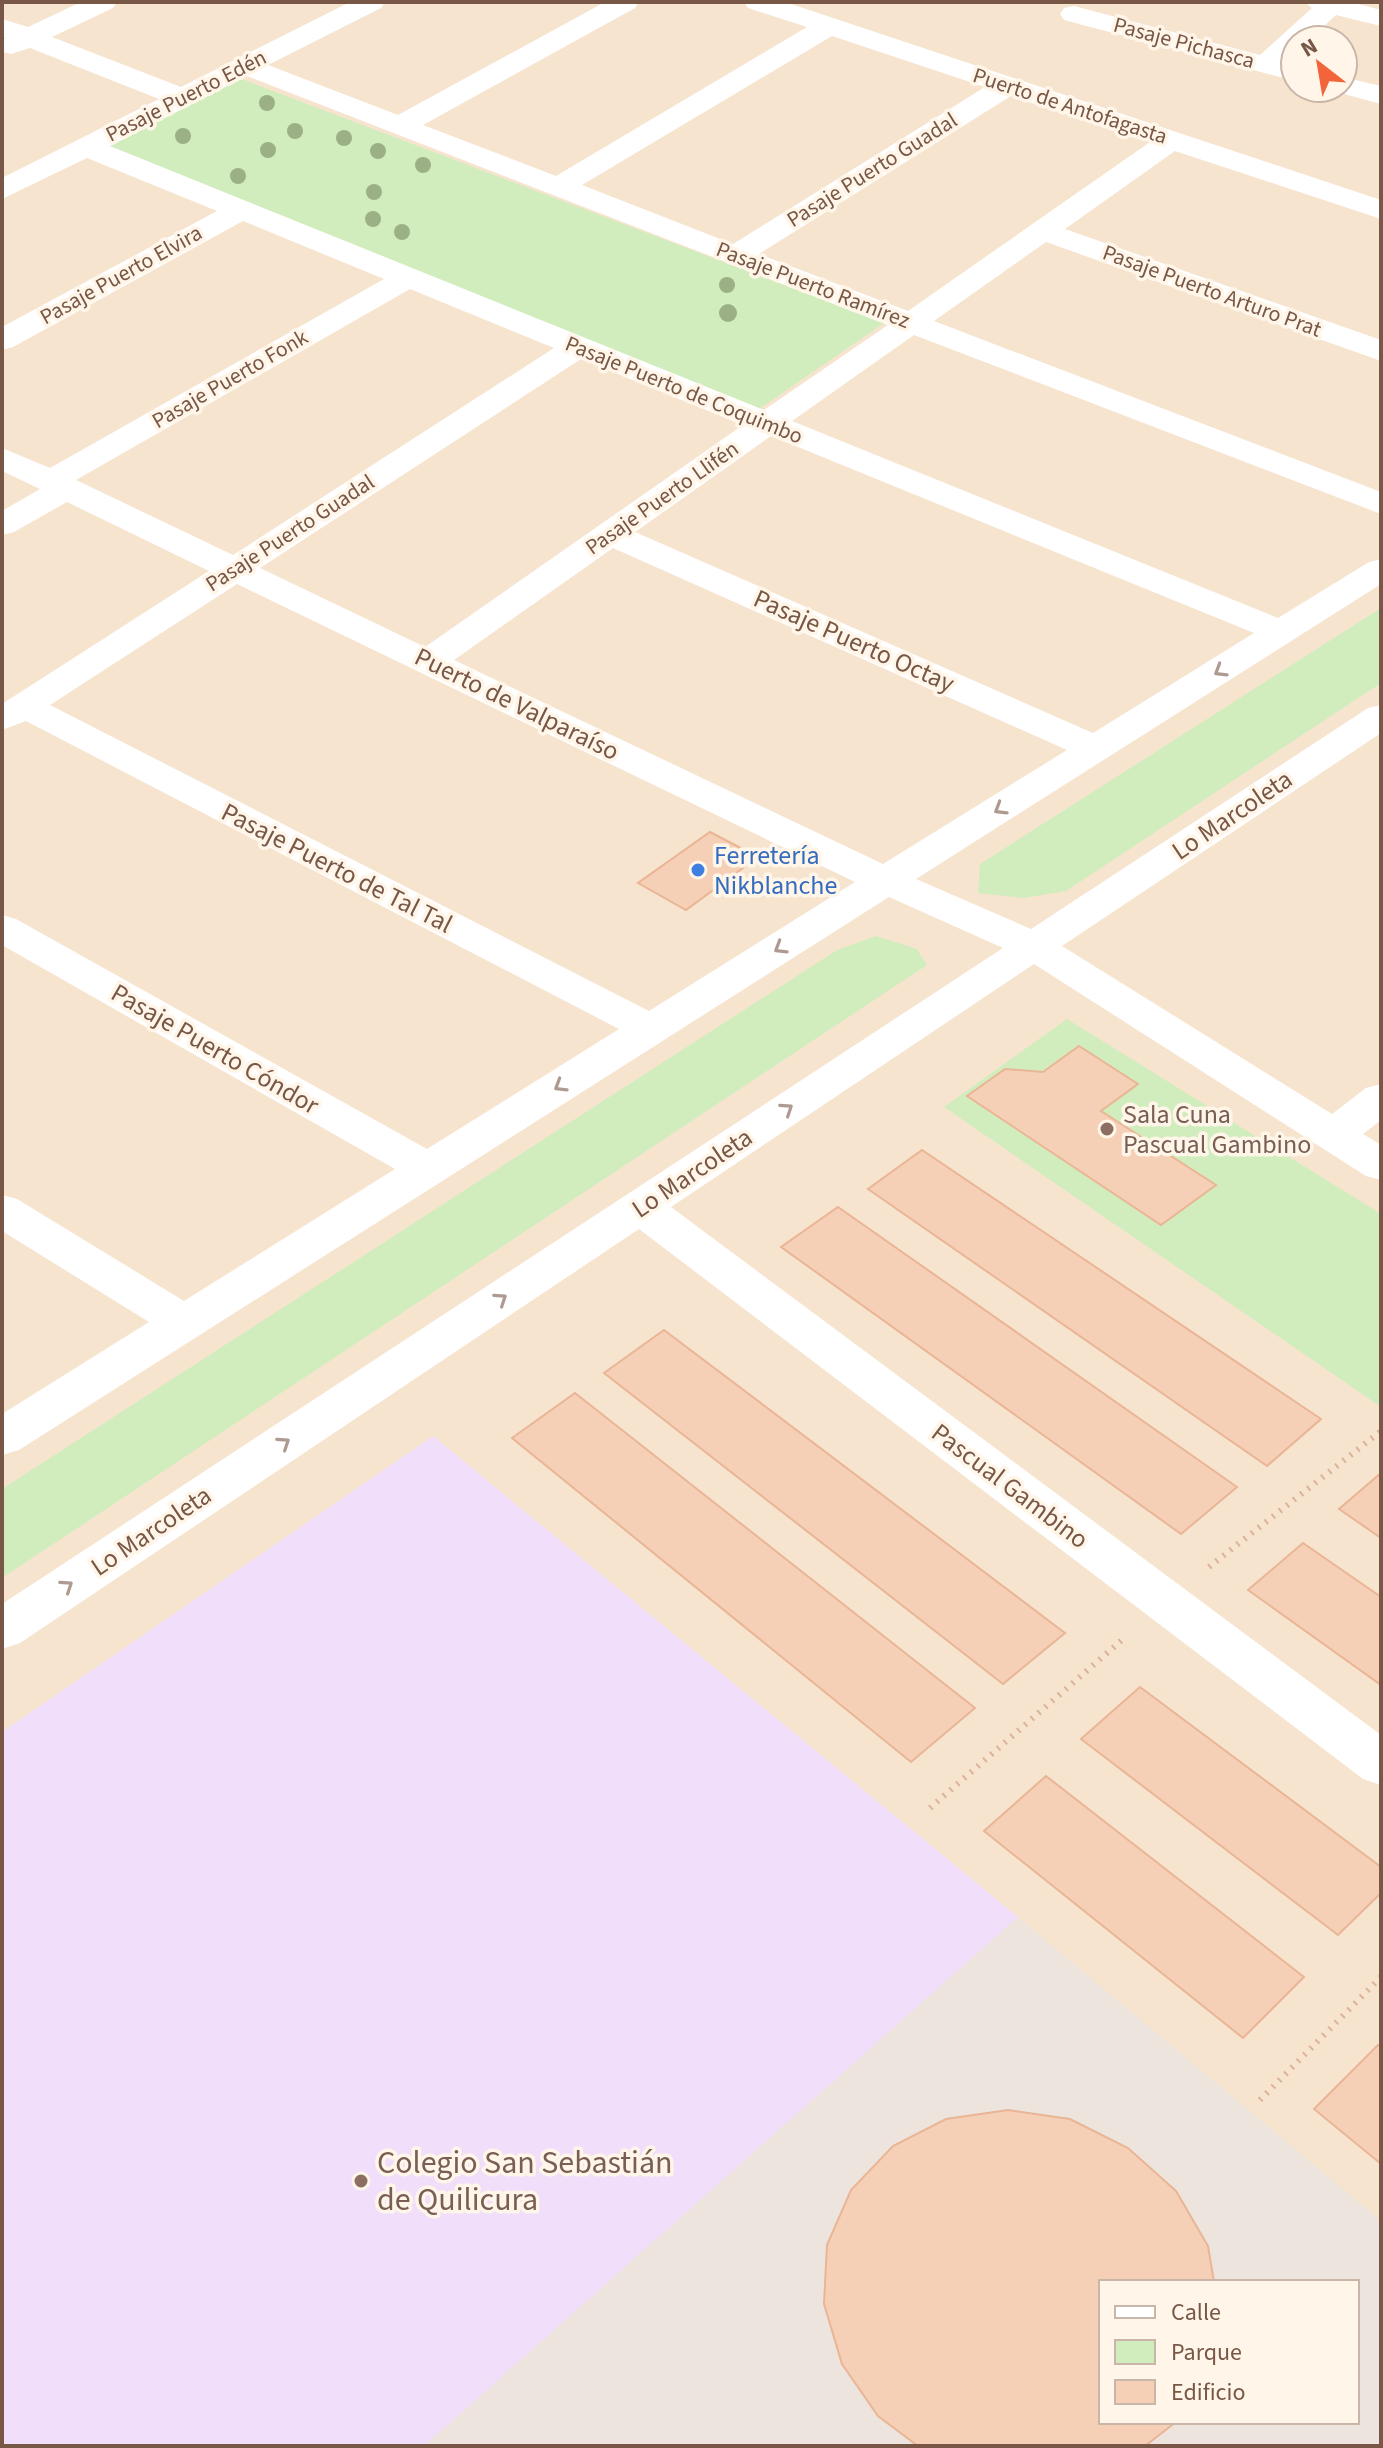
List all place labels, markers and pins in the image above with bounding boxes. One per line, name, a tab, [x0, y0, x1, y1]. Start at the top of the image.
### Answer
place label: Ferretería Nikblanche	[714, 837, 837, 904]
marker: Ferretería Nikblanche	[689, 861, 707, 879]
place label: Sala Cuna Pascual Gambino	[1123, 1096, 1311, 1163]
marker: Sala Cuna Pascual Gambino	[1098, 1120, 1116, 1138]
place label: Colegio San Sebastián de Quilicura	[377, 2140, 673, 2223]
marker: Colegio San Sebastián de Quilicura	[352, 2172, 370, 2190]

